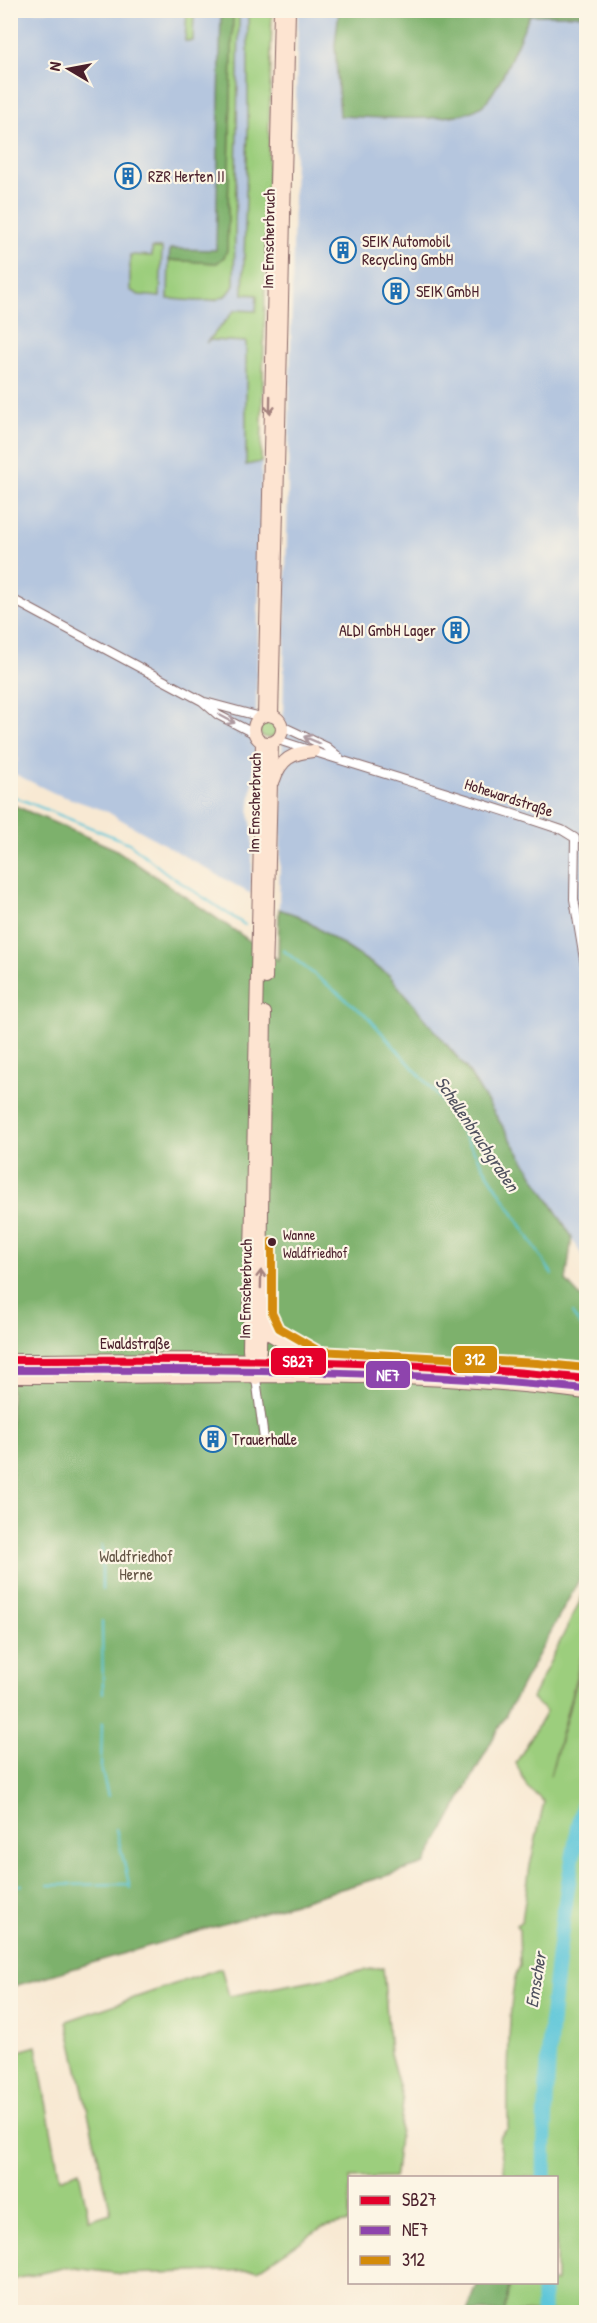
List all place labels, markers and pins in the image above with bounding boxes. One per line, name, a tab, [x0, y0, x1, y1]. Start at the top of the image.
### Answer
building icon: RZR Herten II	[113, 161, 143, 191]
place label: RZR Herten II	[148, 165, 225, 187]
place label: SEIK Automobil Recycling GmbH	[362, 230, 453, 270]
building icon: SEIK Automobil Recycling GmbH	[328, 235, 358, 265]
building icon: SEIK GmbH	[381, 276, 411, 306]
place label: SEIK GmbH	[416, 280, 479, 302]
building icon: ALDI GmbH Lager	[441, 615, 471, 645]
place label: ALDI GmbH Lager	[339, 619, 436, 641]
place label: Wanne Waldfriedhof	[283, 1225, 347, 1262]
marker: Wanne Waldfriedhof	[266, 1236, 278, 1248]
building icon: Trauerhalle	[198, 1424, 228, 1454]
place label: Trauerhalle	[232, 1428, 298, 1450]

